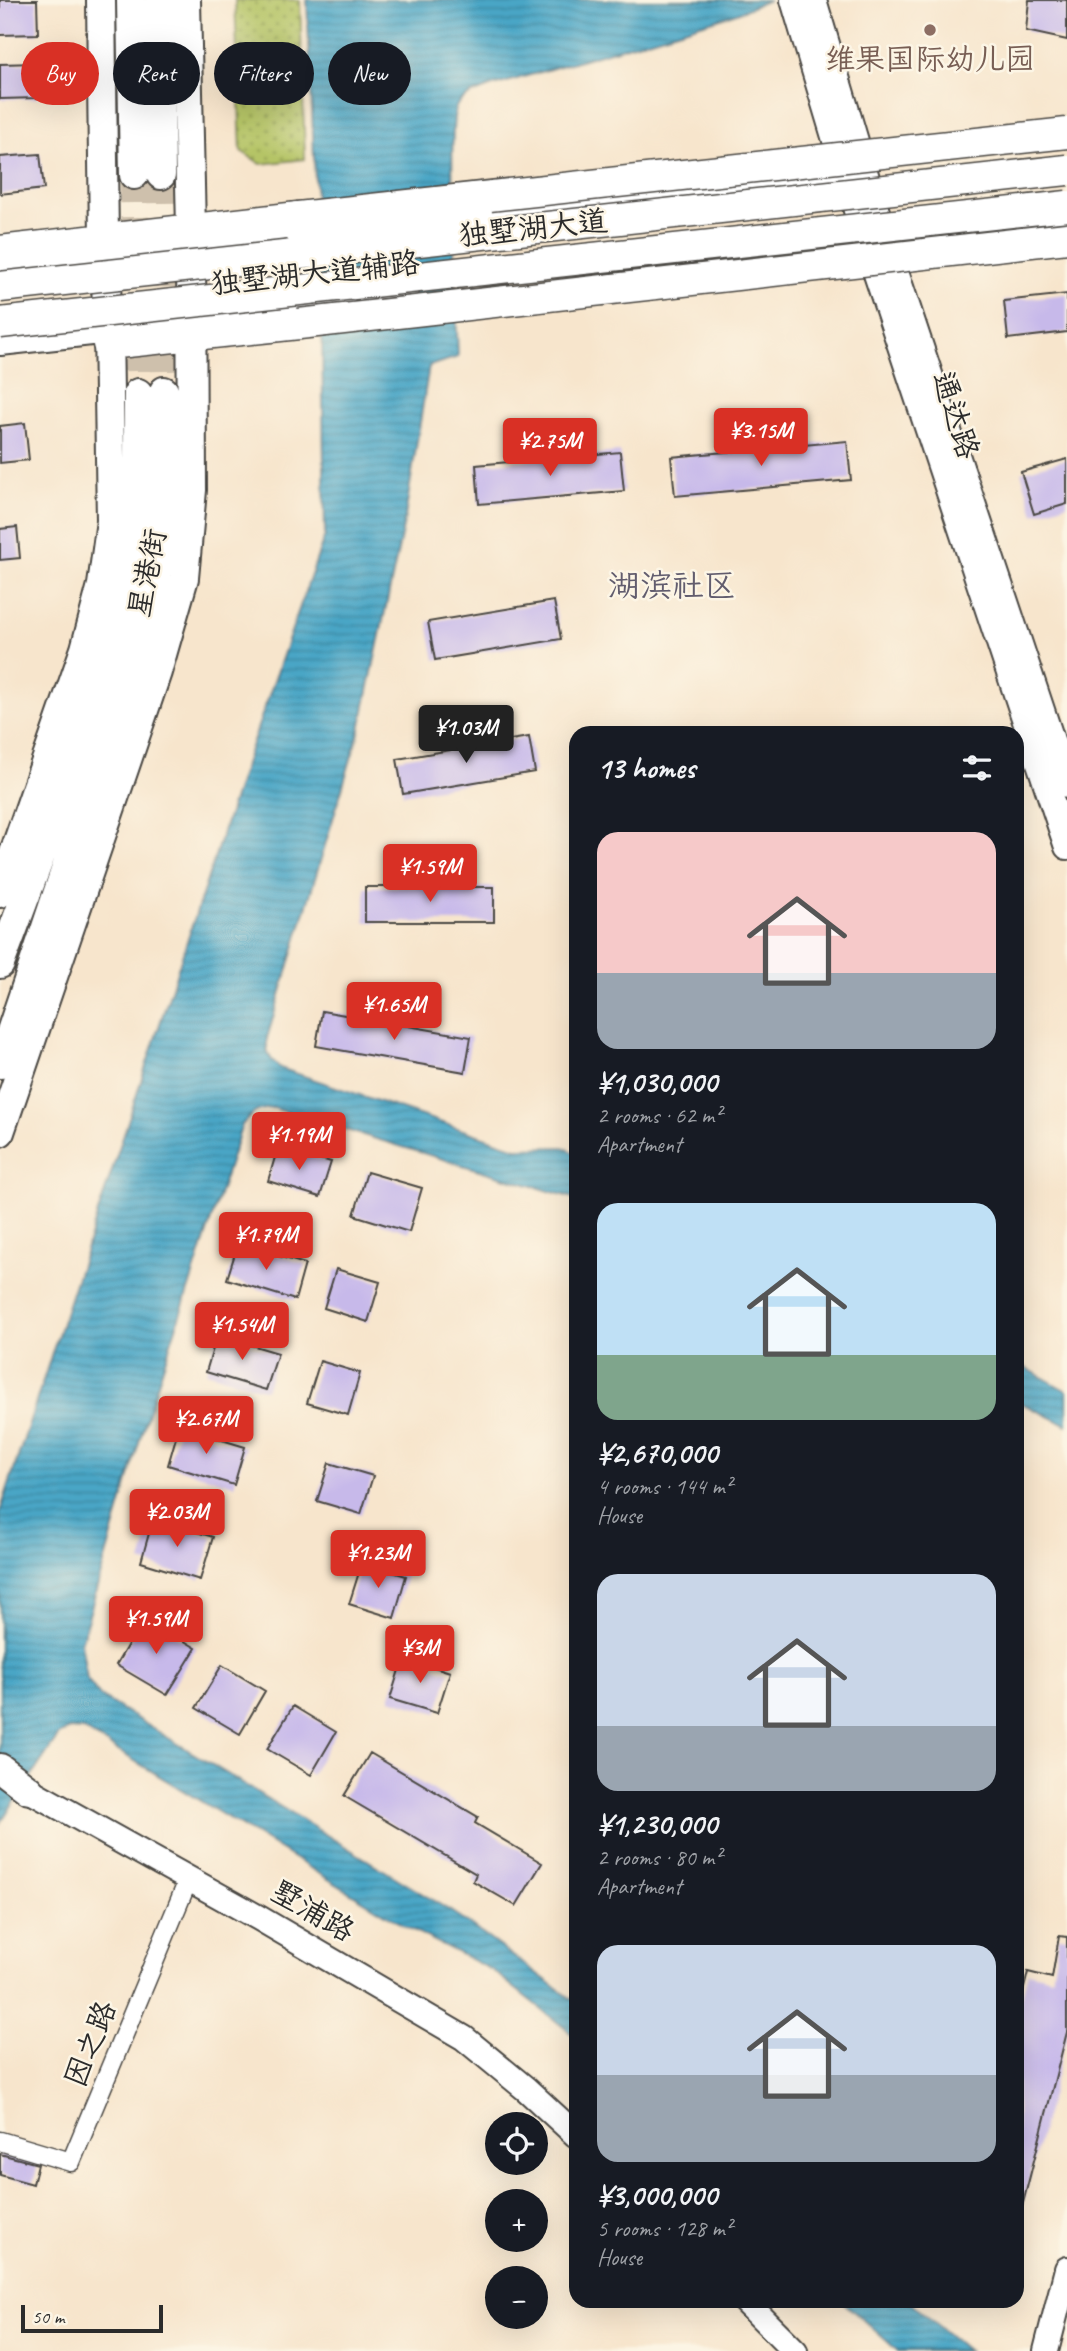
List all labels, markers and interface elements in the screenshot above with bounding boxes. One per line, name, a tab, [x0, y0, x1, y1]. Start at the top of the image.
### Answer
marker: 维果国际幼儿园	[922, 22, 938, 38]
place label: 维果国际幼儿园	[825, 40, 1035, 78]
chip: Buy	[21, 42, 99, 105]
chip: Rent	[113, 42, 200, 105]
chip: Filters	[214, 42, 314, 105]
chip: New	[328, 42, 411, 105]
street label: 独墅湖大道	[456, 201, 610, 255]
street label: 独墅湖大道辅路	[209, 243, 421, 303]
street label: 通达路	[924, 366, 988, 464]
pin: ¥3.15M	[704, 408, 818, 468]
text: ¥3.15M	[730, 416, 792, 445]
pin: ¥2.75M	[493, 419, 607, 478]
text: ¥2.75M	[519, 426, 581, 455]
street label: 星港街	[120, 525, 174, 621]
district label: 湖滨社区	[608, 565, 736, 606]
pin: ¥1.03M	[409, 706, 523, 765]
text: ¥1.03M	[435, 713, 497, 742]
text: 13 homes	[597, 749, 695, 787]
icon: filters	[958, 749, 996, 787]
pin: ¥1.59M	[373, 844, 487, 904]
text: ¥1.59M	[399, 852, 461, 881]
icon: home	[734, 878, 860, 1004]
pin: ¥1.65M	[337, 982, 451, 1042]
text: ¥1.65M	[363, 990, 425, 1019]
text: ¥1,030,000	[597, 1063, 717, 1101]
text: 2 rooms · 62 m²	[597, 1101, 721, 1130]
pin: ¥1.19M	[242, 1112, 356, 1172]
text: ¥1.19M	[268, 1120, 330, 1149]
text: Apartment	[597, 1130, 682, 1159]
pin: ¥1.79M	[209, 1212, 323, 1272]
text: ¥1.79M	[235, 1220, 297, 1249]
icon: home	[734, 1249, 860, 1375]
pin: ¥1.54M	[185, 1302, 299, 1362]
text: ¥1.54M	[211, 1310, 273, 1339]
pin: ¥2.67M	[149, 1396, 263, 1456]
text: ¥2.67M	[174, 1404, 238, 1433]
text: ¥2,670,000	[597, 1434, 717, 1472]
text: 4 rooms · 144 m²	[597, 1472, 732, 1501]
pin: ¥2.03M	[120, 1490, 234, 1549]
text: ¥2.03M	[146, 1497, 208, 1526]
text: House	[597, 1501, 642, 1530]
pin: ¥1.23M	[321, 1530, 435, 1590]
text: ¥1.23M	[347, 1538, 409, 1567]
pin: ¥1.59M	[99, 1596, 213, 1656]
text: ¥1.59M	[125, 1604, 187, 1633]
icon: home	[734, 1620, 860, 1746]
pin: ¥3M	[386, 1626, 454, 1685]
text: ¥3M	[401, 1633, 439, 1662]
text: ¥1,230,000	[597, 1805, 717, 1843]
text: 2 rooms · 80 m²	[597, 1843, 721, 1872]
street label: 墅浦路	[265, 1872, 361, 1950]
text: Apartment	[597, 1872, 682, 1901]
icon: home	[734, 1991, 860, 2117]
street label: 因之路	[56, 1995, 124, 2093]
map controls	[485, 2112, 548, 2329]
button: locate	[485, 2112, 548, 2175]
text: ¥3,000,000	[597, 2176, 717, 2214]
button: +	[485, 2189, 548, 2252]
text: 5 rooms · 128 m²	[597, 2214, 732, 2243]
text: House	[597, 2243, 642, 2272]
button: −	[485, 2266, 548, 2329]
scale bar	[21, 2302, 163, 2334]
text: 50 m	[32, 2305, 64, 2329]

